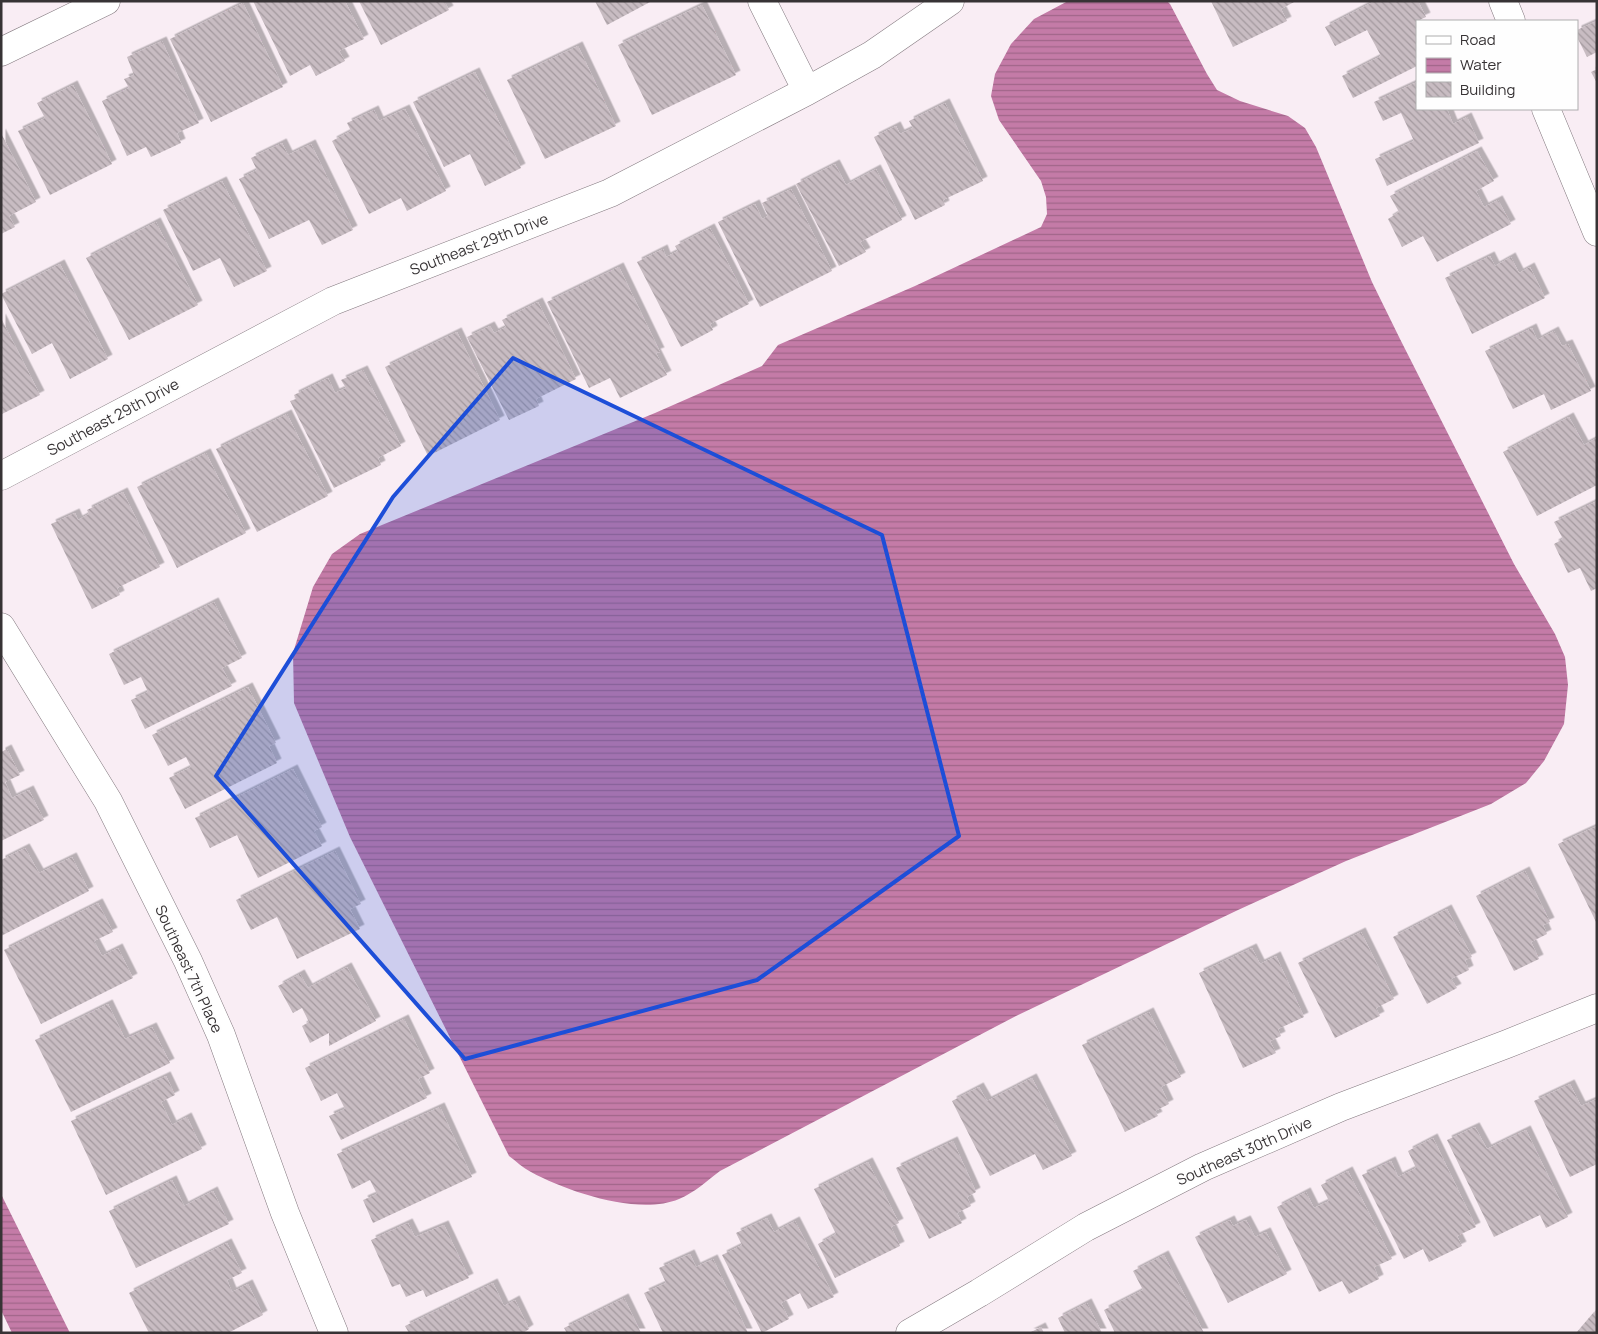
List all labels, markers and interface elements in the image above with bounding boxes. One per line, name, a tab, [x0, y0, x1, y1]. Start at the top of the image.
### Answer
legend	[1416, 20, 1578, 110]
text: Road	[1460, 29, 1496, 50]
text: Water	[1460, 54, 1502, 75]
text: Building	[1460, 79, 1515, 100]
street label: Southeast 29th Drive	[407, 208, 551, 280]
street label: Southeast 29th Drive	[43, 373, 183, 461]
street label: Southeast 7th Place	[150, 902, 228, 1037]
street label: Southeast 30th Drive	[1173, 1112, 1315, 1190]

